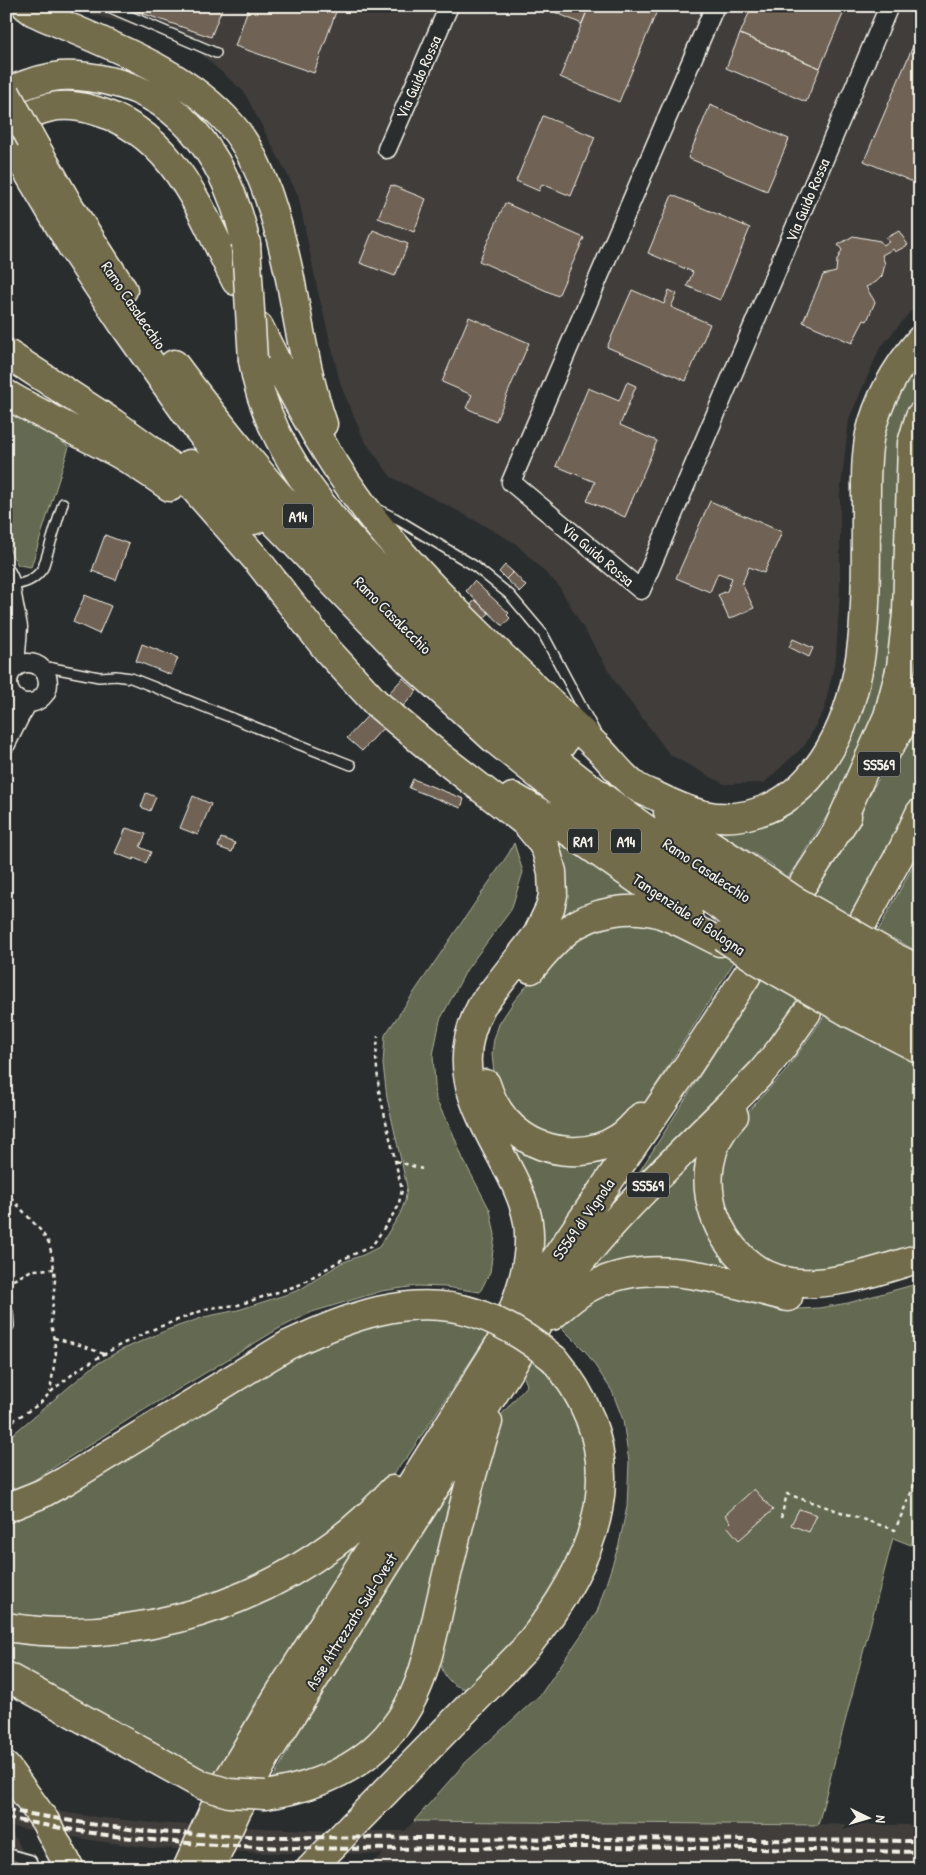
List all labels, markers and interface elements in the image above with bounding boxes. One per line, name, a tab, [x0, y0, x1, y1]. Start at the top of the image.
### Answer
street label: Via Guido Rossa	[390, 32, 446, 122]
street label: Via Guido Rossa	[780, 155, 834, 245]
street label: Ramo Casalecchio	[96, 257, 172, 354]
road number: A14	[283, 504, 313, 528]
street label: Via Guido Rossa	[557, 517, 639, 591]
street label: Ramo Casalecchio	[349, 571, 437, 659]
road number: SS569	[858, 752, 900, 776]
road number: RA1	[568, 828, 598, 854]
road number: A14	[611, 828, 641, 854]
street label: Ramo Casalecchio	[659, 832, 756, 908]
street label: Tangenziale di Bologna	[628, 868, 750, 960]
road number: SS569	[627, 1172, 669, 1198]
street label: SS569 di Vignola	[547, 1174, 619, 1264]
street label: Asse Attrezzato Sud-Ovest	[300, 1548, 402, 1693]
north arrow	[844, 1792, 894, 1842]
text: N	[872, 1815, 891, 1824]

